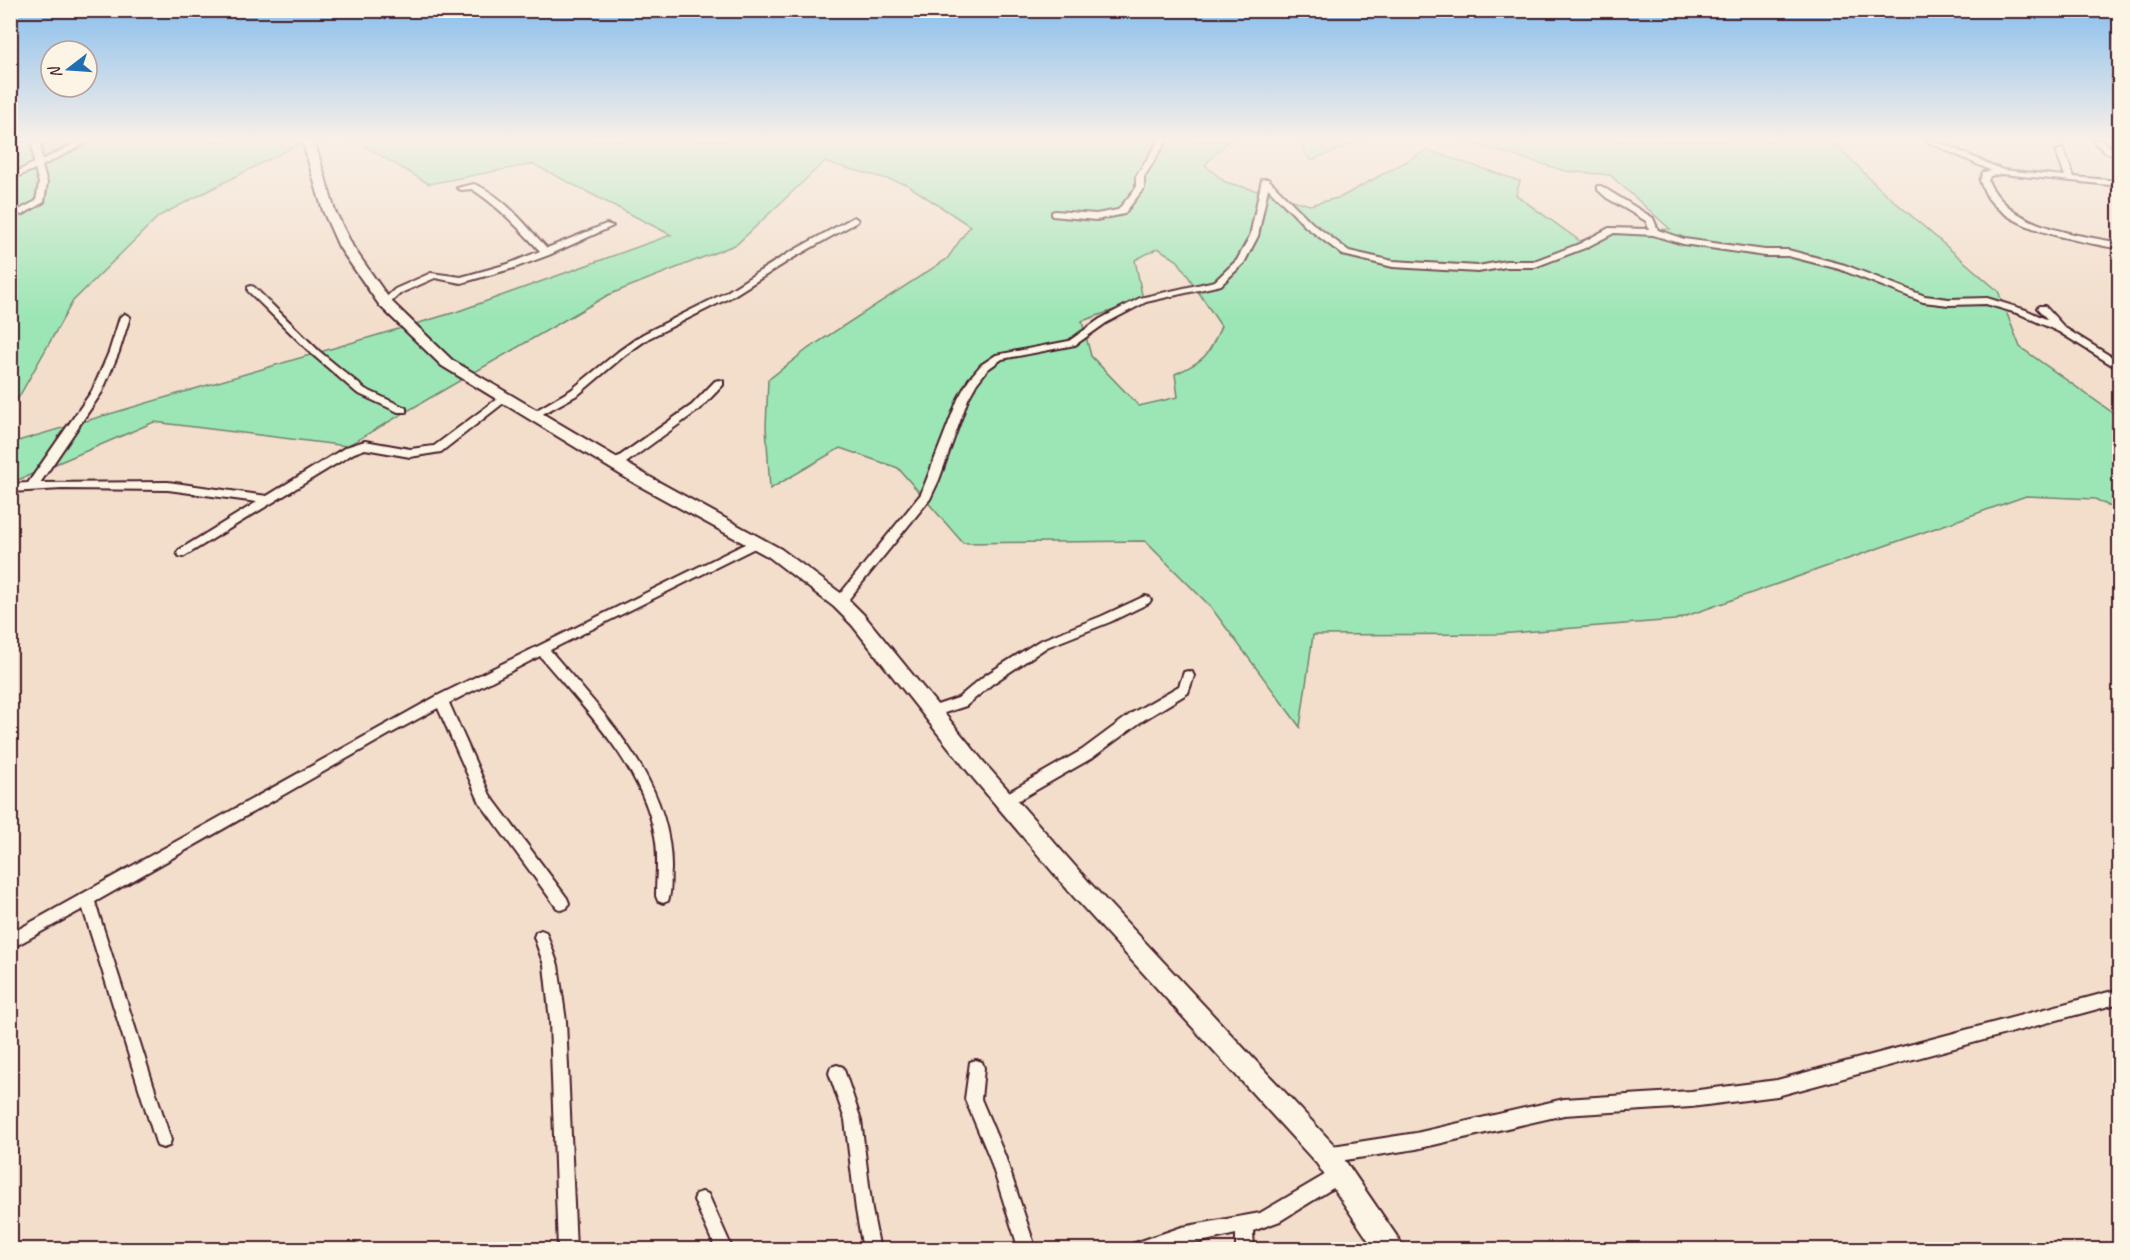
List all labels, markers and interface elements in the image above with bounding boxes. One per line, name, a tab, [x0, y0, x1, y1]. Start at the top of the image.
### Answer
north arrow	[39, 39, 99, 99]
text: N	[44, 62, 67, 81]

